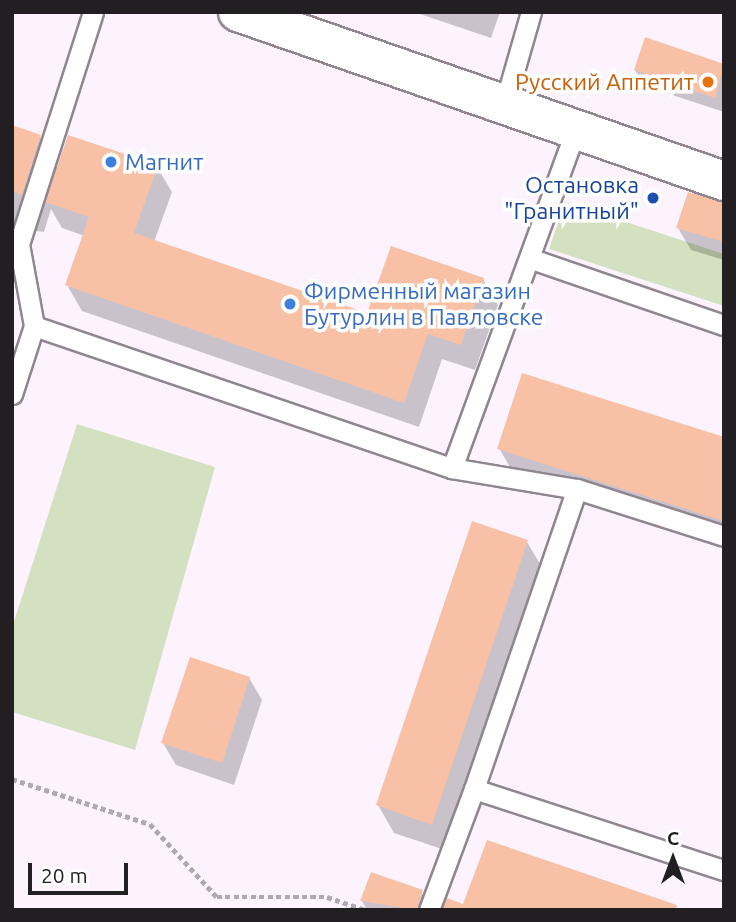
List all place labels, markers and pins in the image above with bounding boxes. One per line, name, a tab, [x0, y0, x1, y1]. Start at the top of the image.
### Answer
place label: Русский Аппетит	[515, 68, 694, 96]
marker: Русский Аппетит	[700, 74, 716, 90]
place label: Магнит	[125, 148, 203, 176]
marker: Магнит	[103, 154, 119, 170]
place label: Остановка "Гранитный"	[504, 171, 639, 225]
marker: Остановка "Гранитный"	[645, 190, 661, 206]
place label: Фирменный магазин Бутурлин в Павловске	[304, 277, 544, 331]
marker: Фирменный магазин Бутурлин в Павловске	[282, 296, 298, 312]

